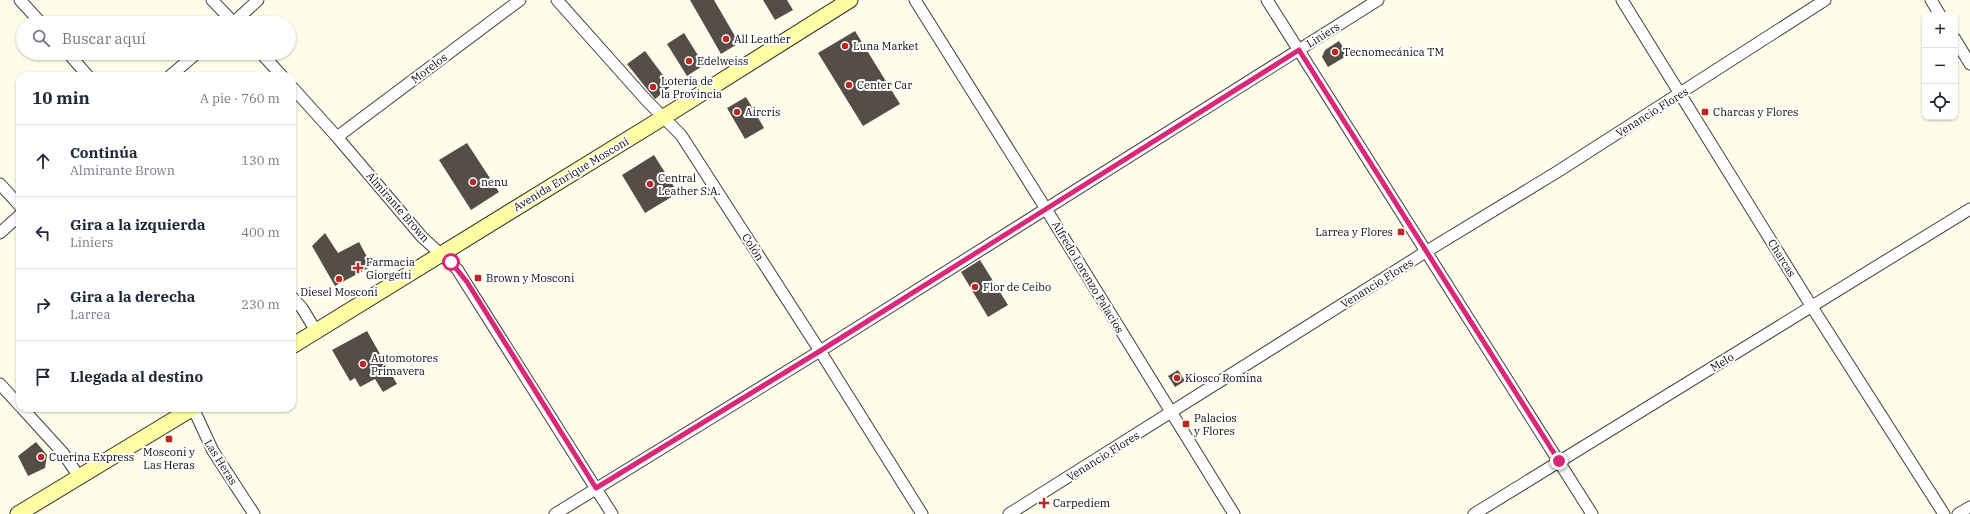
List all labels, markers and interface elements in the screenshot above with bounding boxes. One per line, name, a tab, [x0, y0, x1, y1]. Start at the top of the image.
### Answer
map controls	[1922, 12, 1958, 120]
button: +	[1922, 12, 1958, 48]
search box	[16, 16, 296, 60]
street label: Liniers	[1304, 19, 1342, 51]
icon: search	[30, 27, 52, 49]
text: Buscar aquí	[62, 29, 146, 48]
place label: All Leather	[734, 32, 791, 46]
marker: All Leather	[721, 34, 731, 44]
place label: Luna Market	[853, 39, 918, 53]
marker: Luna Market	[840, 41, 850, 51]
place label: Tecnomecánica TM	[1343, 45, 1444, 59]
marker: Tecnomecánica TM	[1330, 47, 1340, 57]
button: −	[1922, 48, 1958, 84]
street label: Morelos	[408, 50, 450, 86]
place label: Edelweiss	[697, 54, 748, 68]
marker: Edelweiss	[684, 56, 694, 66]
place label: Lotería de la Provincia	[661, 74, 722, 101]
place label: Center Car	[857, 78, 912, 92]
marker: Center Car	[844, 80, 854, 90]
marker: Lotería de la Provincia	[648, 82, 658, 92]
street label: Venancio Flores	[1613, 84, 1691, 140]
button: locate	[1922, 84, 1958, 120]
text: 10 min	[32, 87, 90, 109]
text: A pie · 760 m	[200, 90, 280, 107]
place label: Aircris	[745, 105, 780, 119]
place label: Charcas y Flores	[1713, 105, 1798, 119]
marker: Aircris	[732, 107, 742, 117]
marker: Charcas y Flores	[1700, 107, 1710, 117]
street label: Avenida Enrique Mosconi	[511, 134, 632, 214]
text: Continúa	[70, 143, 137, 162]
icon: ahead	[32, 150, 54, 172]
text: 130 m	[241, 152, 280, 169]
text: Almirante Brown	[70, 162, 175, 179]
street label: Almirante Brown	[364, 169, 432, 245]
place label: Central Leather S.A.	[658, 171, 721, 198]
place label: nenu	[481, 175, 508, 189]
marker: nenu	[468, 177, 478, 187]
marker: Central Leather S.A.	[645, 179, 655, 189]
text: Gira a la izquierda	[70, 215, 206, 234]
street label: Alfredo Lorenzo Palacios	[1049, 218, 1127, 336]
icon: left	[32, 222, 54, 244]
text: 400 m	[241, 224, 280, 241]
place label: Larrea y Flores	[1315, 225, 1393, 239]
marker: Larrea y Flores	[1396, 227, 1406, 237]
street label: Colón	[739, 231, 767, 263]
text: Liniers	[70, 234, 113, 251]
street label: Charcas	[1765, 237, 1799, 279]
route start	[442, 253, 460, 271]
place label: Farmacia Giorgetti	[366, 255, 415, 282]
street label: Venancio Flores	[1338, 255, 1416, 311]
marker: Farmacia Giorgetti	[353, 263, 363, 273]
place label: Brown y Mosconi	[486, 271, 575, 285]
marker: Brown y Mosconi	[473, 273, 483, 283]
marker: Diesel Mosconi	[334, 274, 344, 284]
place label: Flor de Ceibo	[983, 280, 1051, 294]
marker: Flor de Ceibo	[970, 282, 980, 292]
place label: Diesel Mosconi	[300, 285, 378, 299]
text: Gira a la derecha	[70, 287, 195, 306]
icon: right	[32, 294, 54, 316]
text: 230 m	[241, 296, 280, 313]
text: Larrea	[70, 306, 111, 323]
street label: Melo	[1708, 350, 1736, 374]
place label: Automotores Primavera	[371, 351, 438, 378]
marker: Automotores Primavera	[358, 359, 368, 369]
icon: arrive	[32, 366, 54, 388]
text: Llegada al destino	[70, 367, 203, 386]
place label: Kiosco Romina	[1185, 371, 1263, 385]
marker: Kiosco Romina	[1172, 373, 1182, 383]
place label: Palacios y Flores	[1194, 411, 1237, 438]
marker: Palacios y Flores	[1181, 419, 1191, 429]
street label: Venancio Flores	[1064, 428, 1142, 484]
marker: Mosconi y Las Heras	[164, 434, 174, 444]
street label: Las Heras	[201, 437, 241, 487]
place label: Mosconi y Las Heras	[143, 445, 195, 472]
place label: Cuerina Express	[49, 450, 134, 464]
marker: Cuerina Express	[36, 452, 46, 462]
route end	[1550, 452, 1568, 470]
place label: Carpediem	[1053, 496, 1111, 510]
marker: Carpediem	[1038, 497, 1050, 509]

